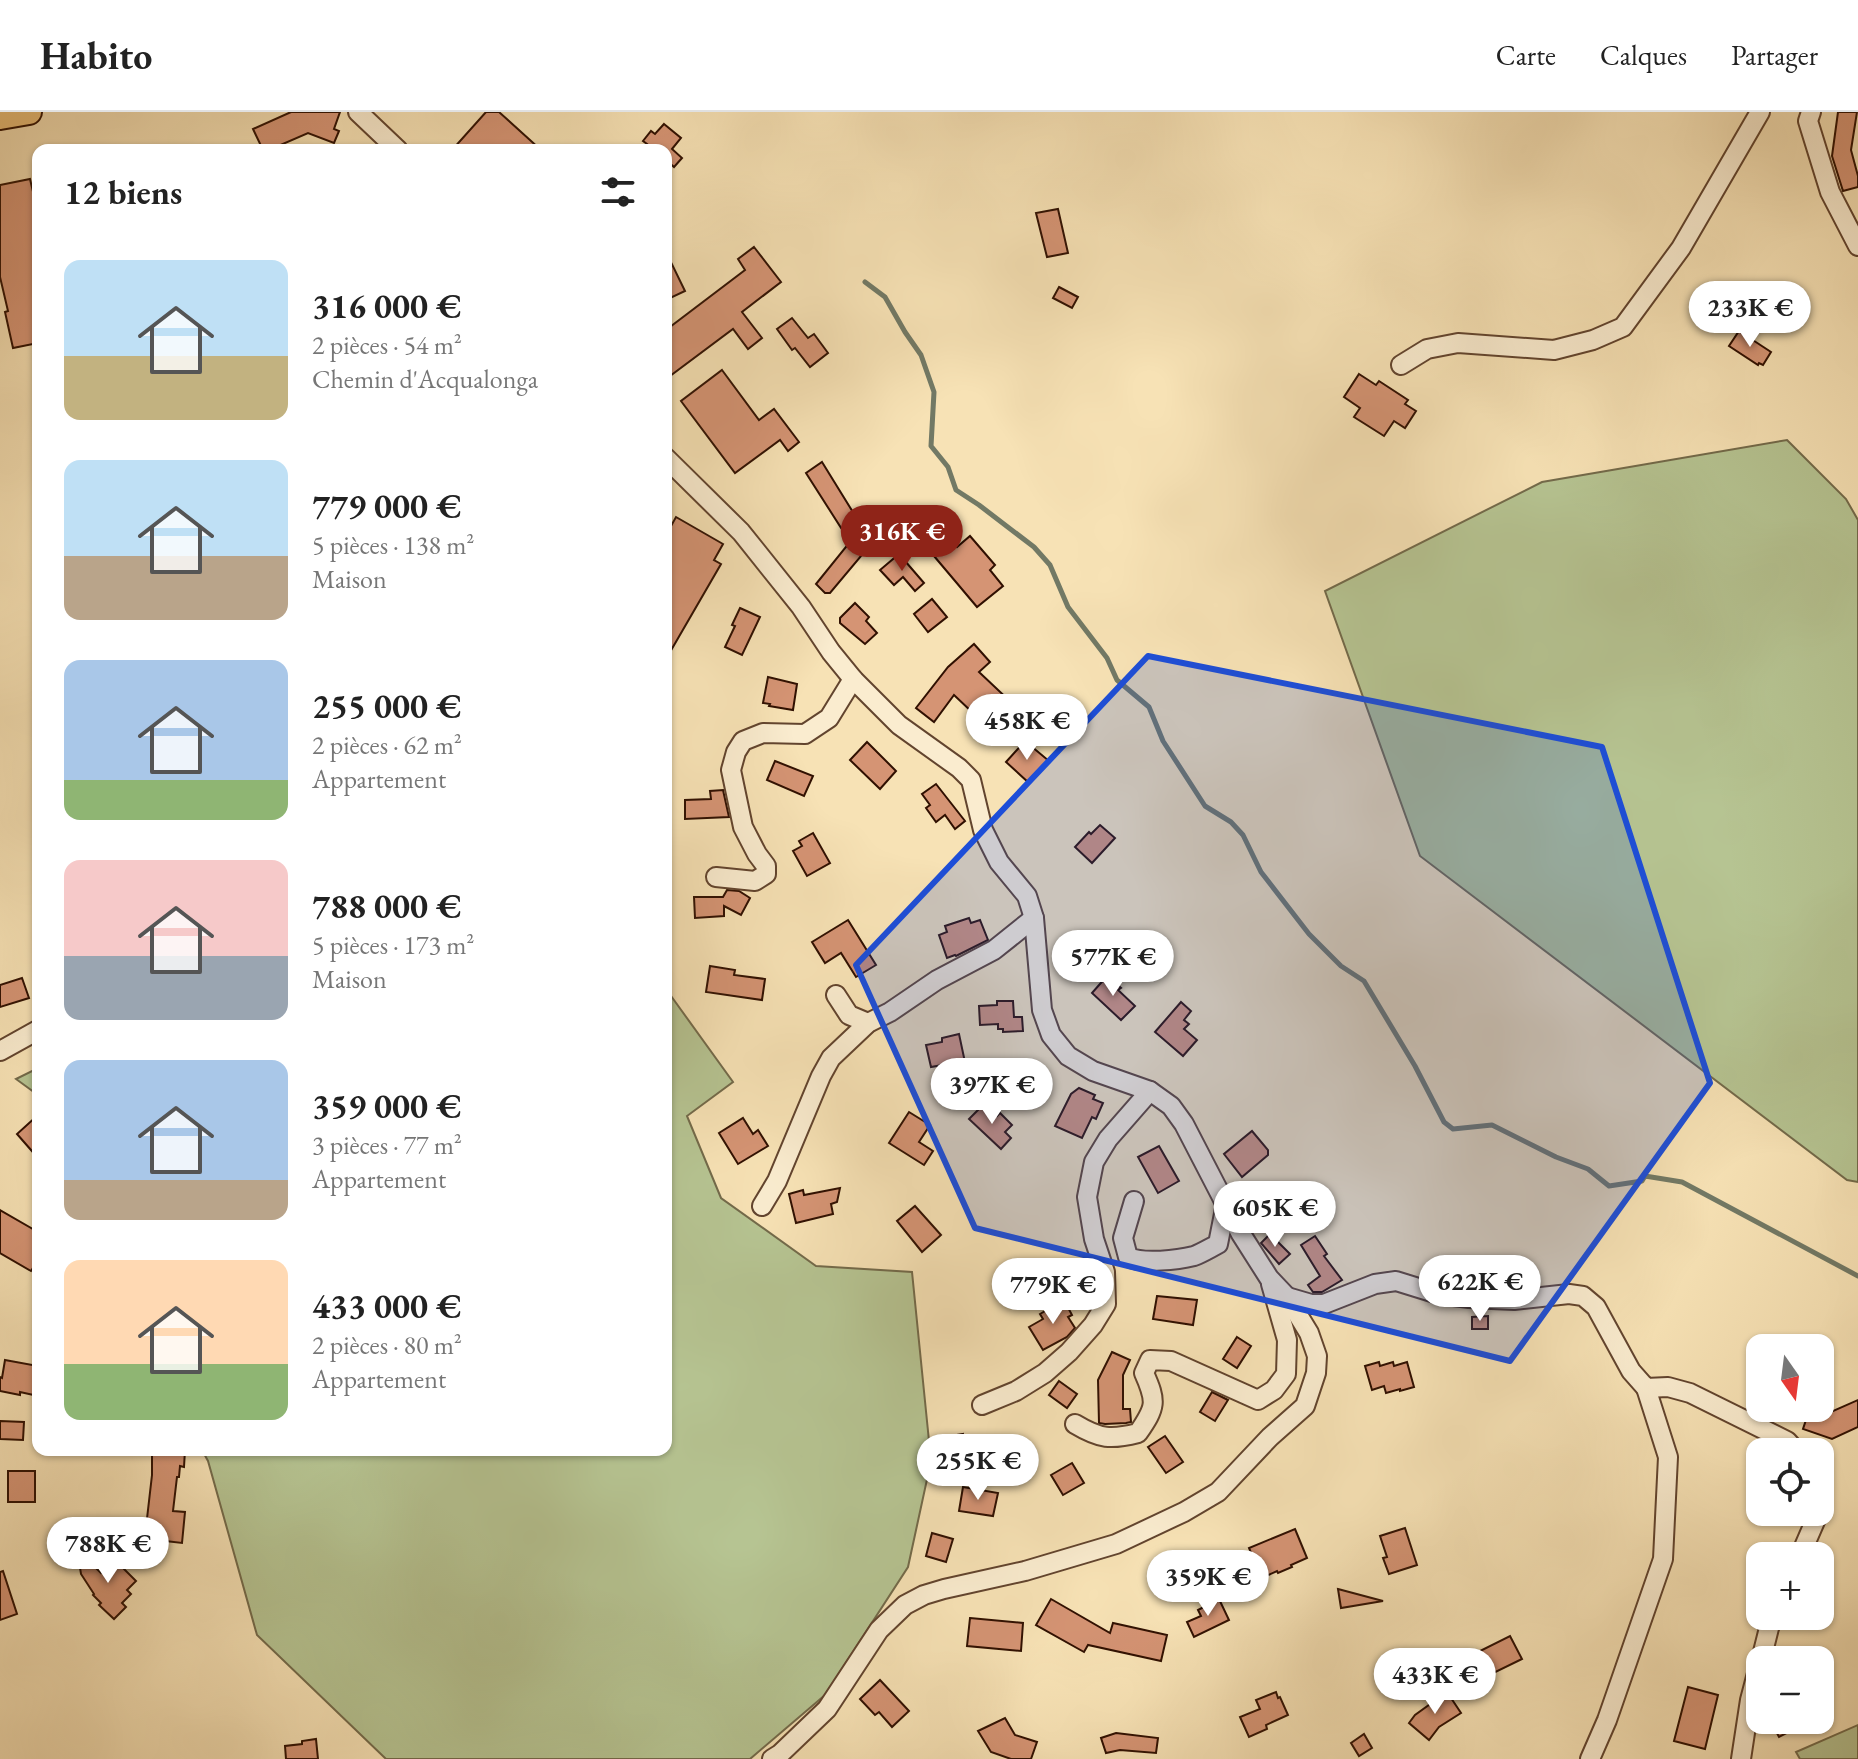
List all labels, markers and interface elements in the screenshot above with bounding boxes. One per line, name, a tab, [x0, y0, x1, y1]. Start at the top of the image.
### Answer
text: Habito	[40, 31, 152, 80]
text: Carte	[1496, 37, 1556, 73]
text: Calques	[1600, 37, 1687, 73]
text: Partager	[1731, 37, 1818, 73]
text: 12 biens	[64, 170, 182, 214]
icon: filters	[596, 170, 640, 214]
pin: 233K €	[1685, 281, 1815, 349]
text: 316 000 €	[312, 284, 461, 328]
text: 233K €	[1707, 290, 1793, 324]
icon: home	[128, 292, 224, 388]
text: 2 pièces · 54 m²	[312, 328, 462, 362]
text: Chemin d'Acqualonga	[312, 362, 538, 396]
text: 779 000 €	[312, 484, 461, 528]
icon: home	[128, 492, 224, 588]
pin: 316K €	[837, 505, 967, 573]
text: 316K €	[859, 514, 945, 548]
text: 5 pièces · 138 m²	[312, 528, 474, 562]
text: Maison	[312, 562, 387, 596]
text: 255 000 €	[312, 684, 461, 728]
icon: home	[128, 692, 224, 788]
pin: 458K €	[962, 694, 1092, 762]
text: 458K €	[984, 703, 1070, 737]
text: 2 pièces · 62 m²	[312, 728, 462, 762]
text: Appartement	[312, 762, 446, 796]
text: 788 000 €	[312, 884, 461, 928]
icon: home	[128, 892, 224, 988]
text: 5 pièces · 173 m²	[312, 928, 474, 962]
pin: 577K €	[1048, 930, 1178, 998]
text: 577K €	[1070, 939, 1156, 973]
text: Maison	[312, 962, 387, 996]
pin: 397K €	[927, 1058, 1057, 1126]
text: 397K €	[949, 1067, 1035, 1101]
text: 359 000 €	[312, 1084, 461, 1128]
icon: home	[128, 1092, 224, 1188]
text: 3 pièces · 77 m²	[312, 1128, 462, 1162]
text: Appartement	[312, 1162, 446, 1196]
pin: 605K €	[1210, 1181, 1340, 1249]
text: 605K €	[1232, 1190, 1318, 1224]
pin: 622K €	[1415, 1255, 1545, 1323]
pin: 779K €	[988, 1258, 1118, 1326]
text: 622K €	[1437, 1264, 1523, 1298]
text: 779K €	[1010, 1267, 1096, 1301]
text: 433 000 €	[312, 1284, 461, 1328]
icon: home	[128, 1292, 224, 1388]
text: 2 pièces · 80 m²	[312, 1328, 462, 1362]
north arrow	[1746, 1334, 1834, 1422]
map controls	[1746, 1334, 1834, 1734]
text: Appartement	[312, 1362, 446, 1396]
pin: 255K €	[913, 1434, 1043, 1502]
button: locate	[1746, 1438, 1834, 1526]
text: 255K €	[935, 1443, 1021, 1477]
pin: 788K €	[43, 1517, 173, 1585]
text: 788K €	[65, 1526, 151, 1560]
button: +	[1746, 1542, 1834, 1630]
pin: 359K €	[1143, 1550, 1273, 1618]
text: 359K €	[1165, 1559, 1251, 1593]
button: −	[1746, 1646, 1834, 1734]
pin: 433K €	[1370, 1648, 1500, 1716]
text: 433K €	[1392, 1657, 1478, 1691]

